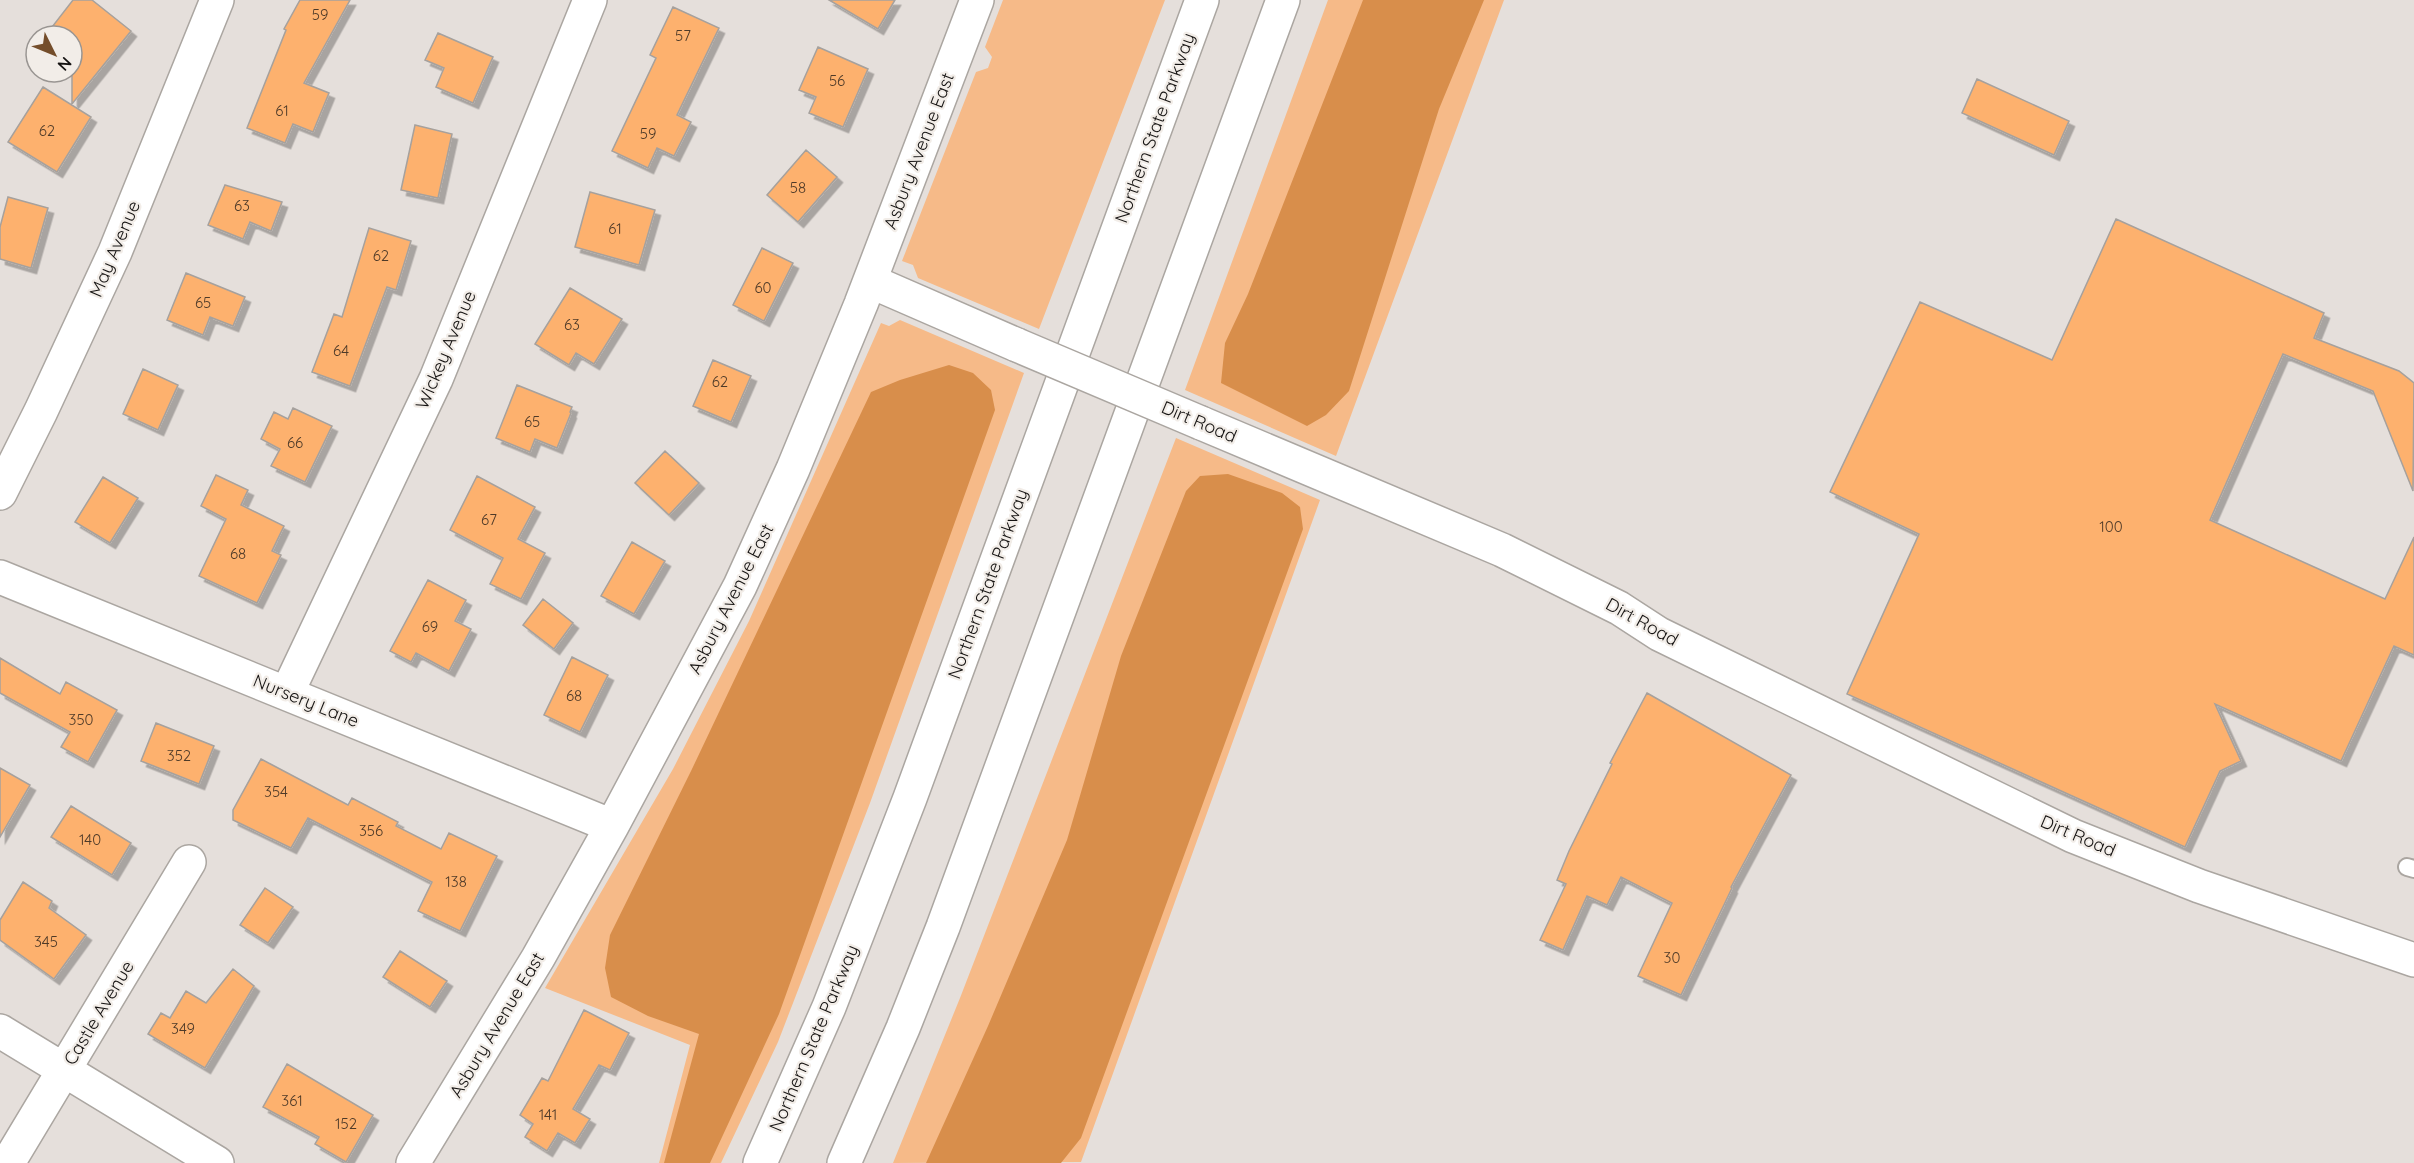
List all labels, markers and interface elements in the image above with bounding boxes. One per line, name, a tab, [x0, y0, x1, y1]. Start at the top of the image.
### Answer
house number: 59	[312, 5, 328, 24]
north arrow	[24, 24, 84, 84]
house number: 57	[675, 26, 691, 45]
street label: Northern State Parkway	[1109, 30, 1200, 226]
text: N	[54, 53, 76, 75]
street label: Asbury Avenue East	[878, 69, 959, 232]
house number: 56	[829, 71, 845, 90]
house number: 61	[275, 101, 289, 120]
house number: 62	[39, 121, 55, 140]
house number: 59	[640, 124, 656, 143]
house number: 58	[790, 178, 806, 197]
house number: 63	[234, 196, 250, 215]
street label: May Avenue	[84, 197, 145, 300]
house number: 61	[608, 219, 622, 238]
house number: 62	[373, 246, 389, 265]
house number: 60	[755, 278, 772, 297]
street label: Wickey Avenue	[410, 287, 481, 413]
house number: 65	[195, 293, 211, 312]
house number: 63	[564, 315, 580, 334]
house number: 64	[333, 341, 349, 360]
house number: 62	[712, 372, 728, 391]
street label: Dirt Road	[1158, 395, 1240, 448]
house number: 65	[524, 412, 540, 431]
house number: 66	[287, 433, 303, 452]
street label: Northern State Parkway	[942, 486, 1033, 682]
house number: 67	[481, 510, 497, 529]
house number: 100	[2099, 517, 2123, 536]
street label: Asbury Avenue East	[683, 520, 778, 678]
house number: 68	[230, 544, 246, 563]
street label: Dirt Road	[1602, 592, 1683, 651]
house number: 69	[422, 617, 438, 636]
street label: Nursery Lane	[250, 669, 362, 732]
house number: 68	[566, 686, 582, 705]
house number: 350	[69, 710, 94, 729]
house number: 352	[167, 746, 191, 765]
house number: 354	[264, 782, 288, 801]
street label: Dirt Road	[2037, 809, 2119, 862]
house number: 356	[359, 821, 383, 840]
house number: 140	[79, 830, 101, 849]
house number: 138	[445, 872, 467, 891]
house number: 345	[34, 932, 58, 951]
street label: Northern State Parkway	[764, 941, 863, 1135]
street label: Asbury Avenue East	[444, 948, 549, 1102]
house number: 30	[1664, 948, 1680, 967]
street label: Castle Avenue	[58, 956, 139, 1069]
house number: 349	[171, 1019, 195, 1038]
house number: 361	[281, 1091, 303, 1110]
house number: 141	[539, 1105, 557, 1124]
house number: 152	[335, 1114, 357, 1133]

